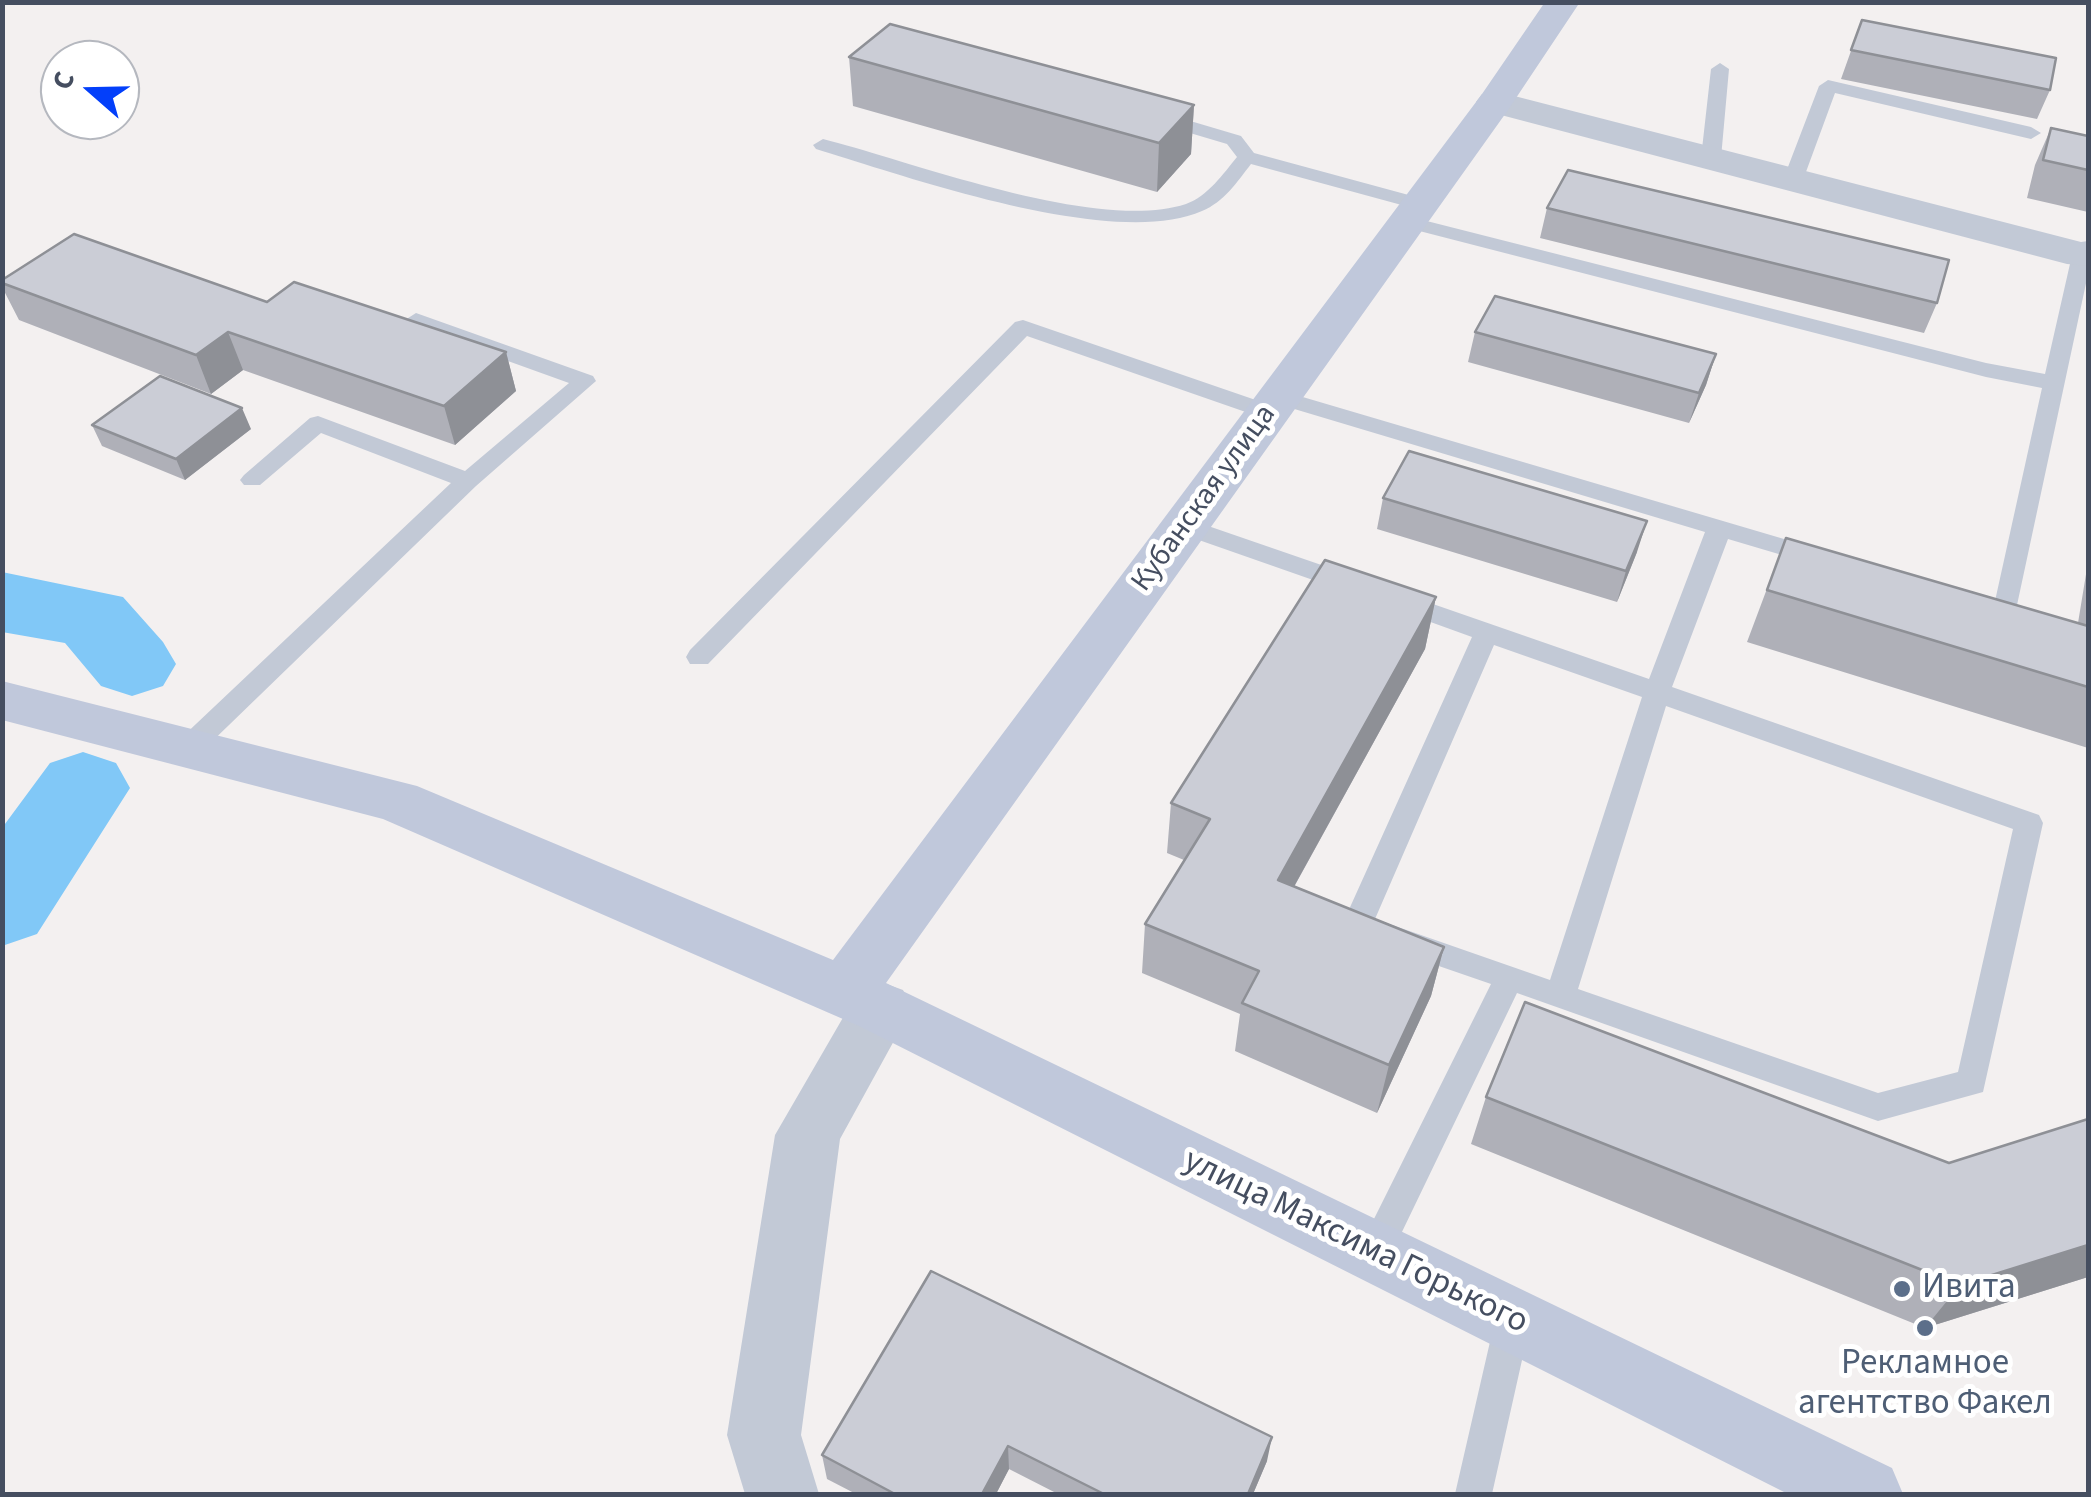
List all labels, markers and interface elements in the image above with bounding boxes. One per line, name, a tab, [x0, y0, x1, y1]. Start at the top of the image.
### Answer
north arrow	[40, 40, 140, 140]
text: С	[42, 66, 85, 95]
street label: Кубанская улица	[1125, 398, 1285, 600]
street label: улица Максима Горького	[1176, 1141, 1534, 1345]
place label: Ивита	[1922, 1268, 2016, 1310]
marker: Ивита	[1891, 1278, 1913, 1300]
marker: Рекламное агентство Факел	[1914, 1317, 1936, 1339]
place label: Рекламное агентство Факел	[1798, 1344, 2052, 1426]

